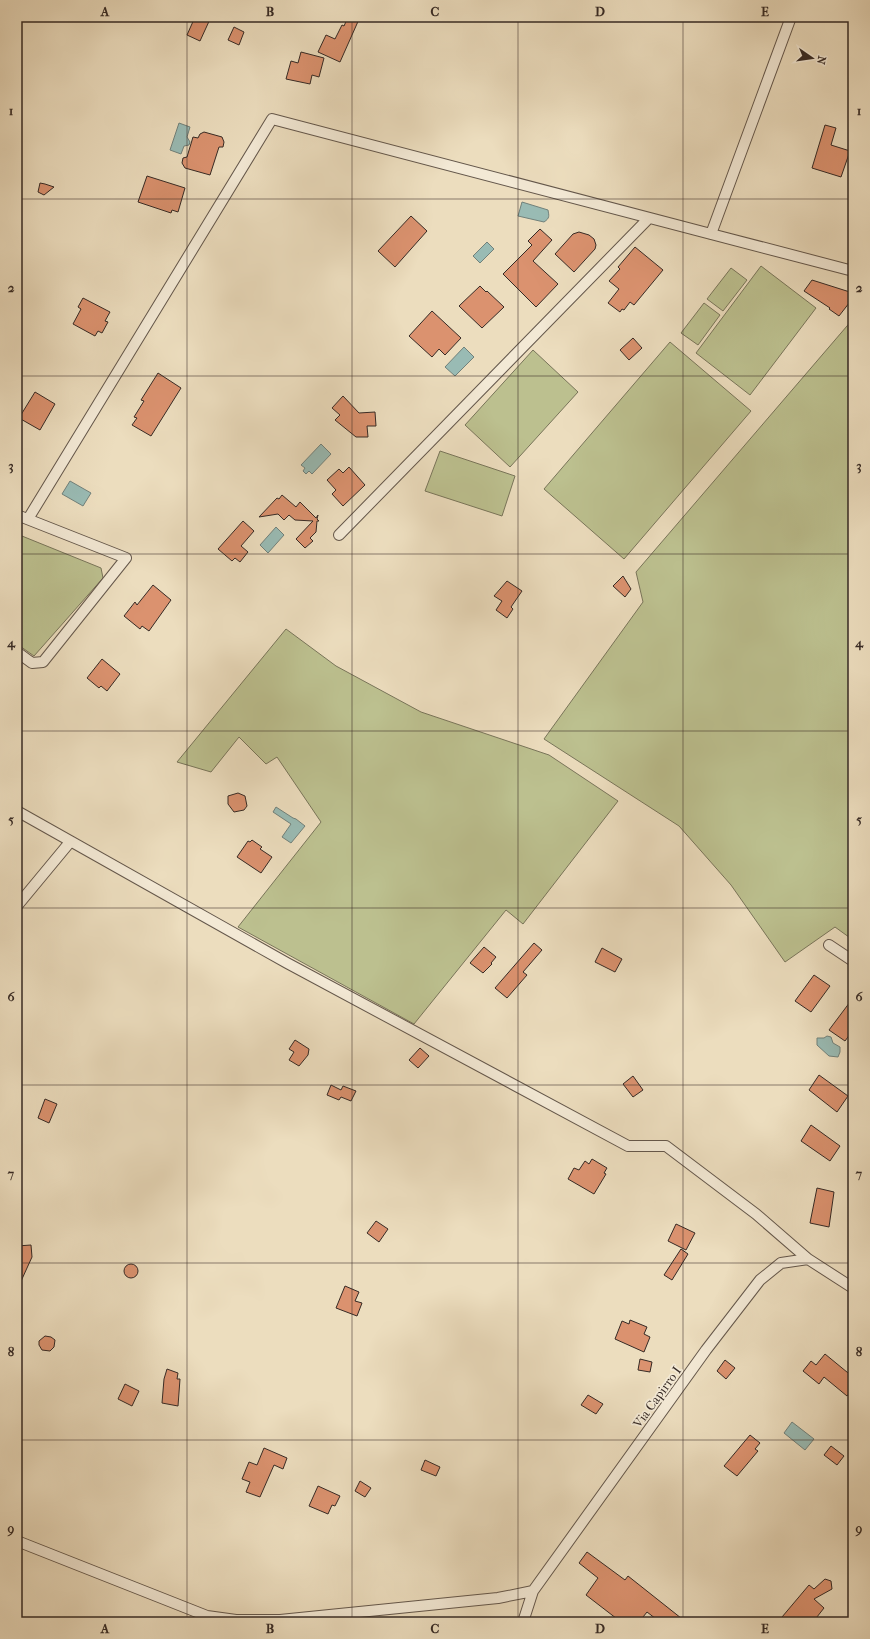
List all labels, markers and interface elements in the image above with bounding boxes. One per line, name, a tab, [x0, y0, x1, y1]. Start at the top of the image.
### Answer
text: A	[100, 4, 110, 19]
text: B	[266, 4, 275, 19]
text: C	[431, 4, 440, 19]
text: D	[595, 4, 605, 19]
text: E	[761, 4, 769, 19]
north arrow	[792, 38, 832, 78]
text: N	[814, 55, 829, 66]
text: 1	[9, 103, 14, 118]
text: 1	[857, 103, 862, 118]
text: 2	[8, 280, 15, 295]
text: 2	[856, 280, 863, 295]
text: 3	[8, 458, 14, 474]
text: 3	[856, 458, 862, 474]
text: 4	[6, 635, 16, 651]
text: 4	[854, 635, 864, 651]
text: 5	[8, 812, 14, 827]
text: 5	[856, 812, 862, 827]
text: 6	[7, 989, 15, 1004]
text: 6	[855, 989, 863, 1004]
text: 7	[7, 1166, 15, 1181]
text: 7	[855, 1166, 863, 1181]
text: 8	[8, 1344, 15, 1359]
text: 8	[856, 1344, 863, 1359]
street label: Via Capirro I	[629, 1363, 684, 1431]
text: 9	[7, 1521, 15, 1537]
text: 9	[855, 1521, 863, 1537]
text: A	[100, 1621, 110, 1636]
text: B	[266, 1621, 275, 1636]
text: C	[431, 1621, 440, 1636]
text: D	[595, 1621, 605, 1636]
text: E	[761, 1621, 769, 1636]

